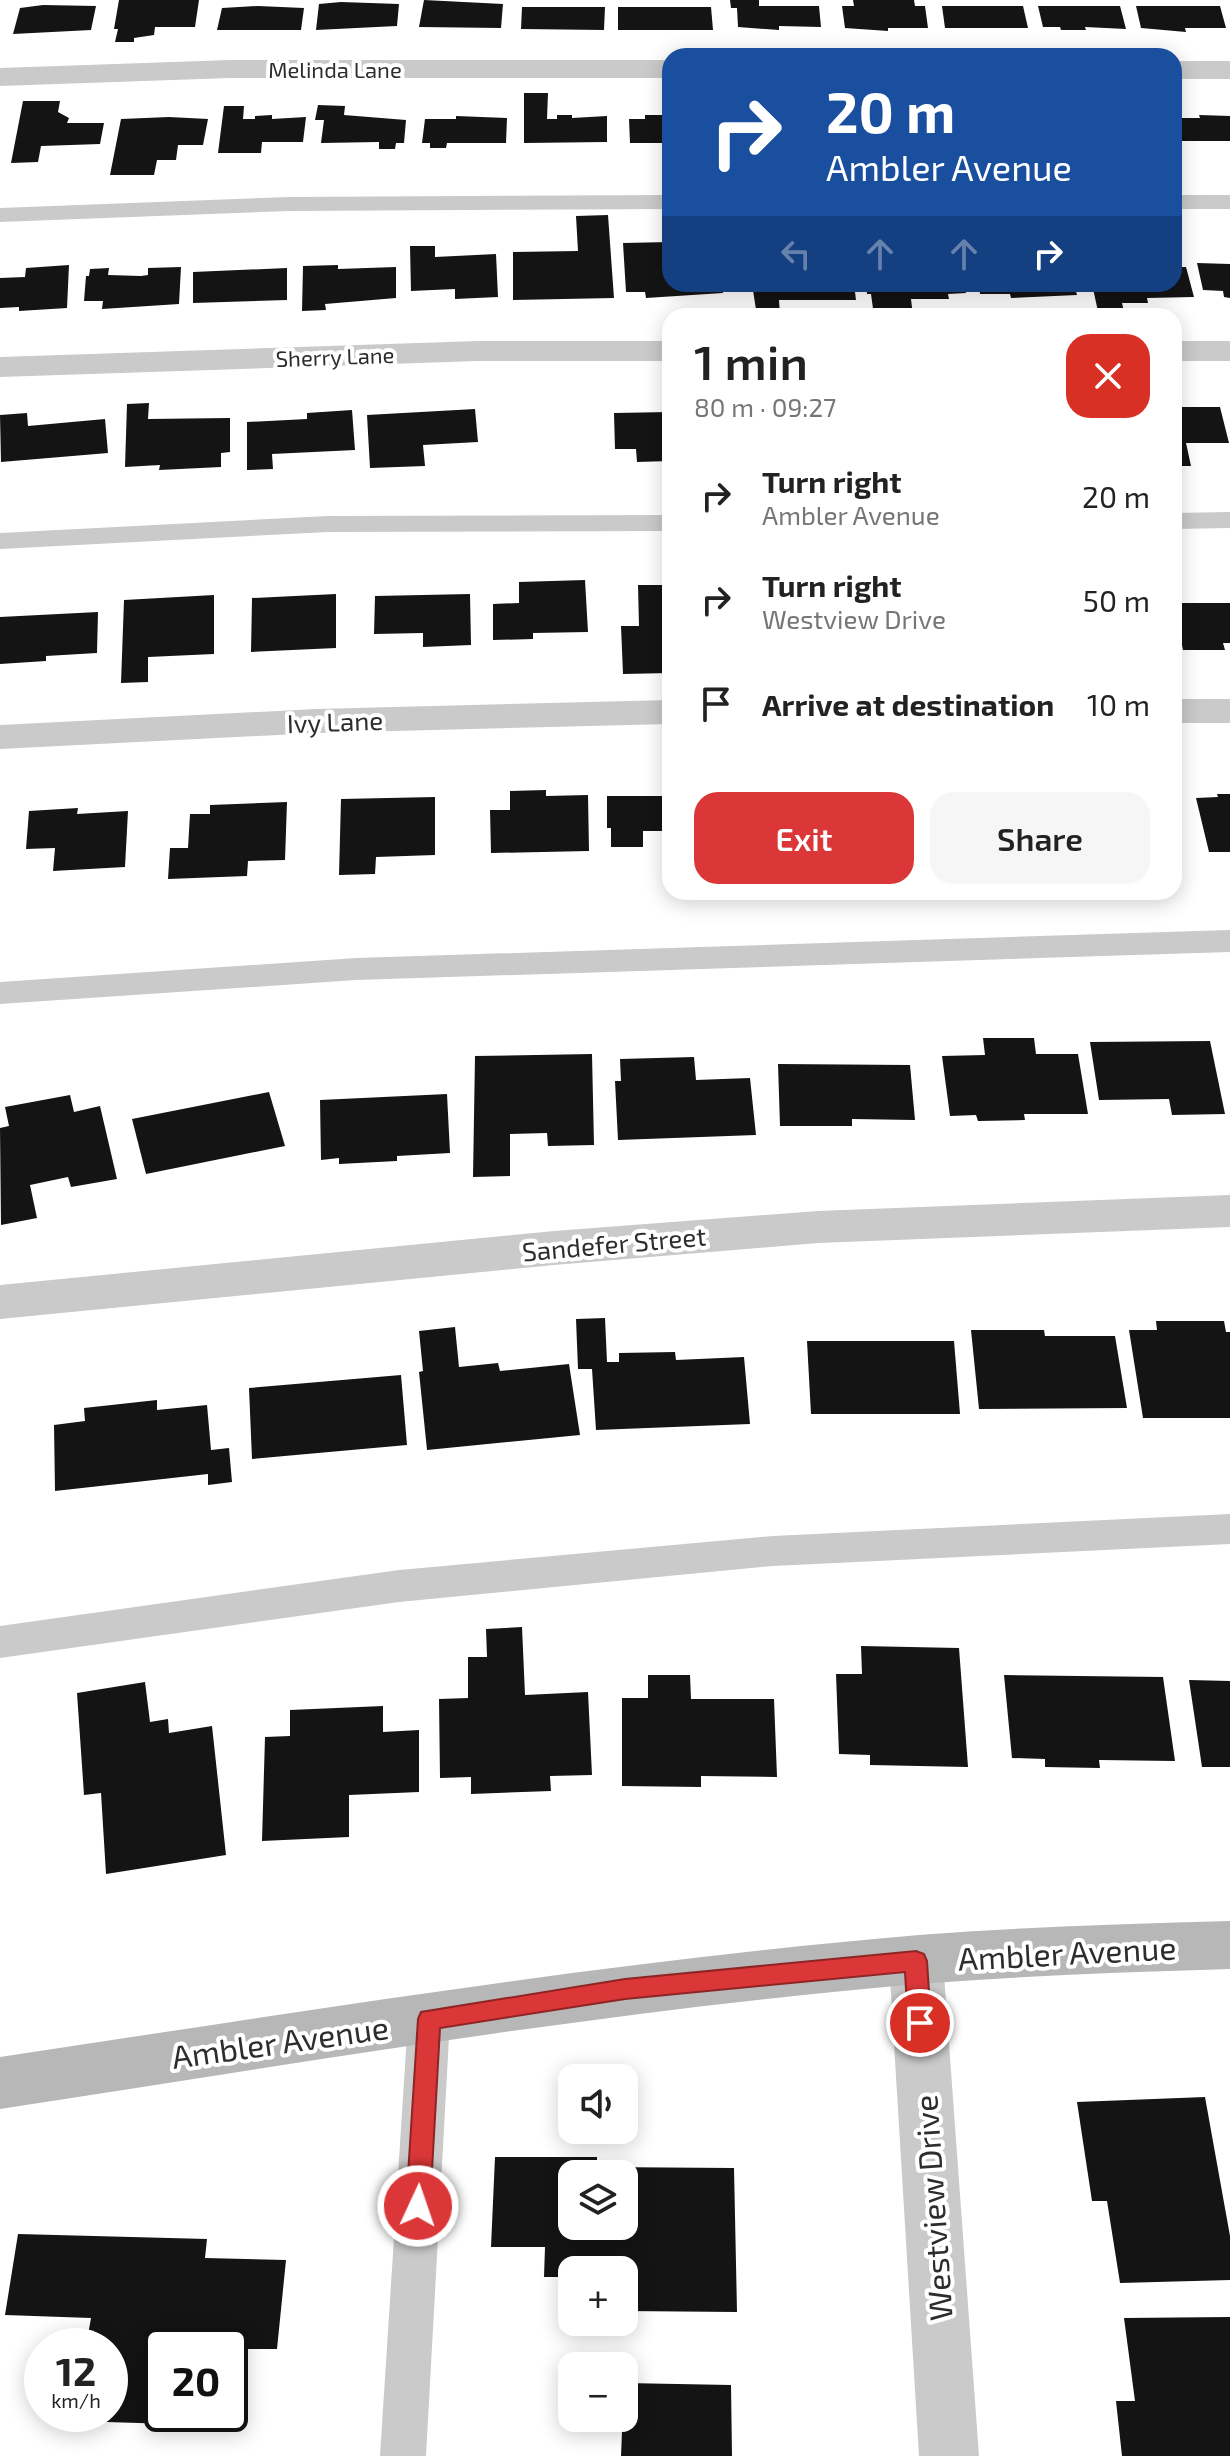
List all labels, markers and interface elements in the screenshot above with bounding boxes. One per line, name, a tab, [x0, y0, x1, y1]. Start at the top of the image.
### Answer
street label: Melinda Lane	[268, 56, 402, 82]
text: 20 m	[826, 77, 955, 144]
icon: right	[694, 80, 798, 184]
text: Ambler Avenue	[826, 145, 1072, 188]
icon: left	[774, 232, 818, 276]
icon: ahead	[858, 232, 902, 276]
icon: ahead	[942, 232, 986, 276]
icon: right	[1026, 232, 1070, 276]
text: 1 min	[694, 332, 808, 390]
button: close	[1066, 334, 1150, 418]
street label: Sherry Lane	[275, 341, 395, 371]
text: 80 m · 09:27	[694, 391, 836, 422]
text: Turn right	[762, 463, 902, 499]
icon: right	[694, 474, 738, 518]
text: 20 m	[1082, 478, 1150, 514]
text: Ambler Avenue	[762, 499, 940, 530]
text: Turn right	[762, 567, 902, 603]
icon: right	[694, 578, 738, 622]
text: 50 m	[1083, 582, 1150, 618]
text: Westview Drive	[762, 603, 946, 634]
icon: arrive	[694, 682, 738, 726]
text: Arrive at destination	[762, 686, 1054, 722]
text: 10 m	[1087, 686, 1150, 722]
street label: Ivy Lane	[286, 704, 384, 738]
button: Exit	[694, 792, 914, 884]
button: Share	[930, 792, 1150, 884]
street label: Sandefer Street	[521, 1220, 707, 1266]
street label: Ambler Avenue	[957, 1927, 1177, 1977]
pin	[886, 1989, 954, 2057]
icon: arrive	[898, 2001, 942, 2045]
street label: Ambler Avenue	[169, 2007, 391, 2075]
map controls	[558, 2064, 638, 2432]
button: sound	[558, 2064, 638, 2144]
street label: Westview Drive	[905, 2094, 959, 2322]
button: layers	[558, 2160, 638, 2240]
position arrow	[376, 2164, 460, 2248]
button: +	[558, 2256, 638, 2336]
speed limit sign: 20	[144, 2328, 248, 2432]
text: 12	[56, 2346, 96, 2394]
button: −	[558, 2352, 638, 2432]
text: km/h	[51, 2388, 101, 2412]

